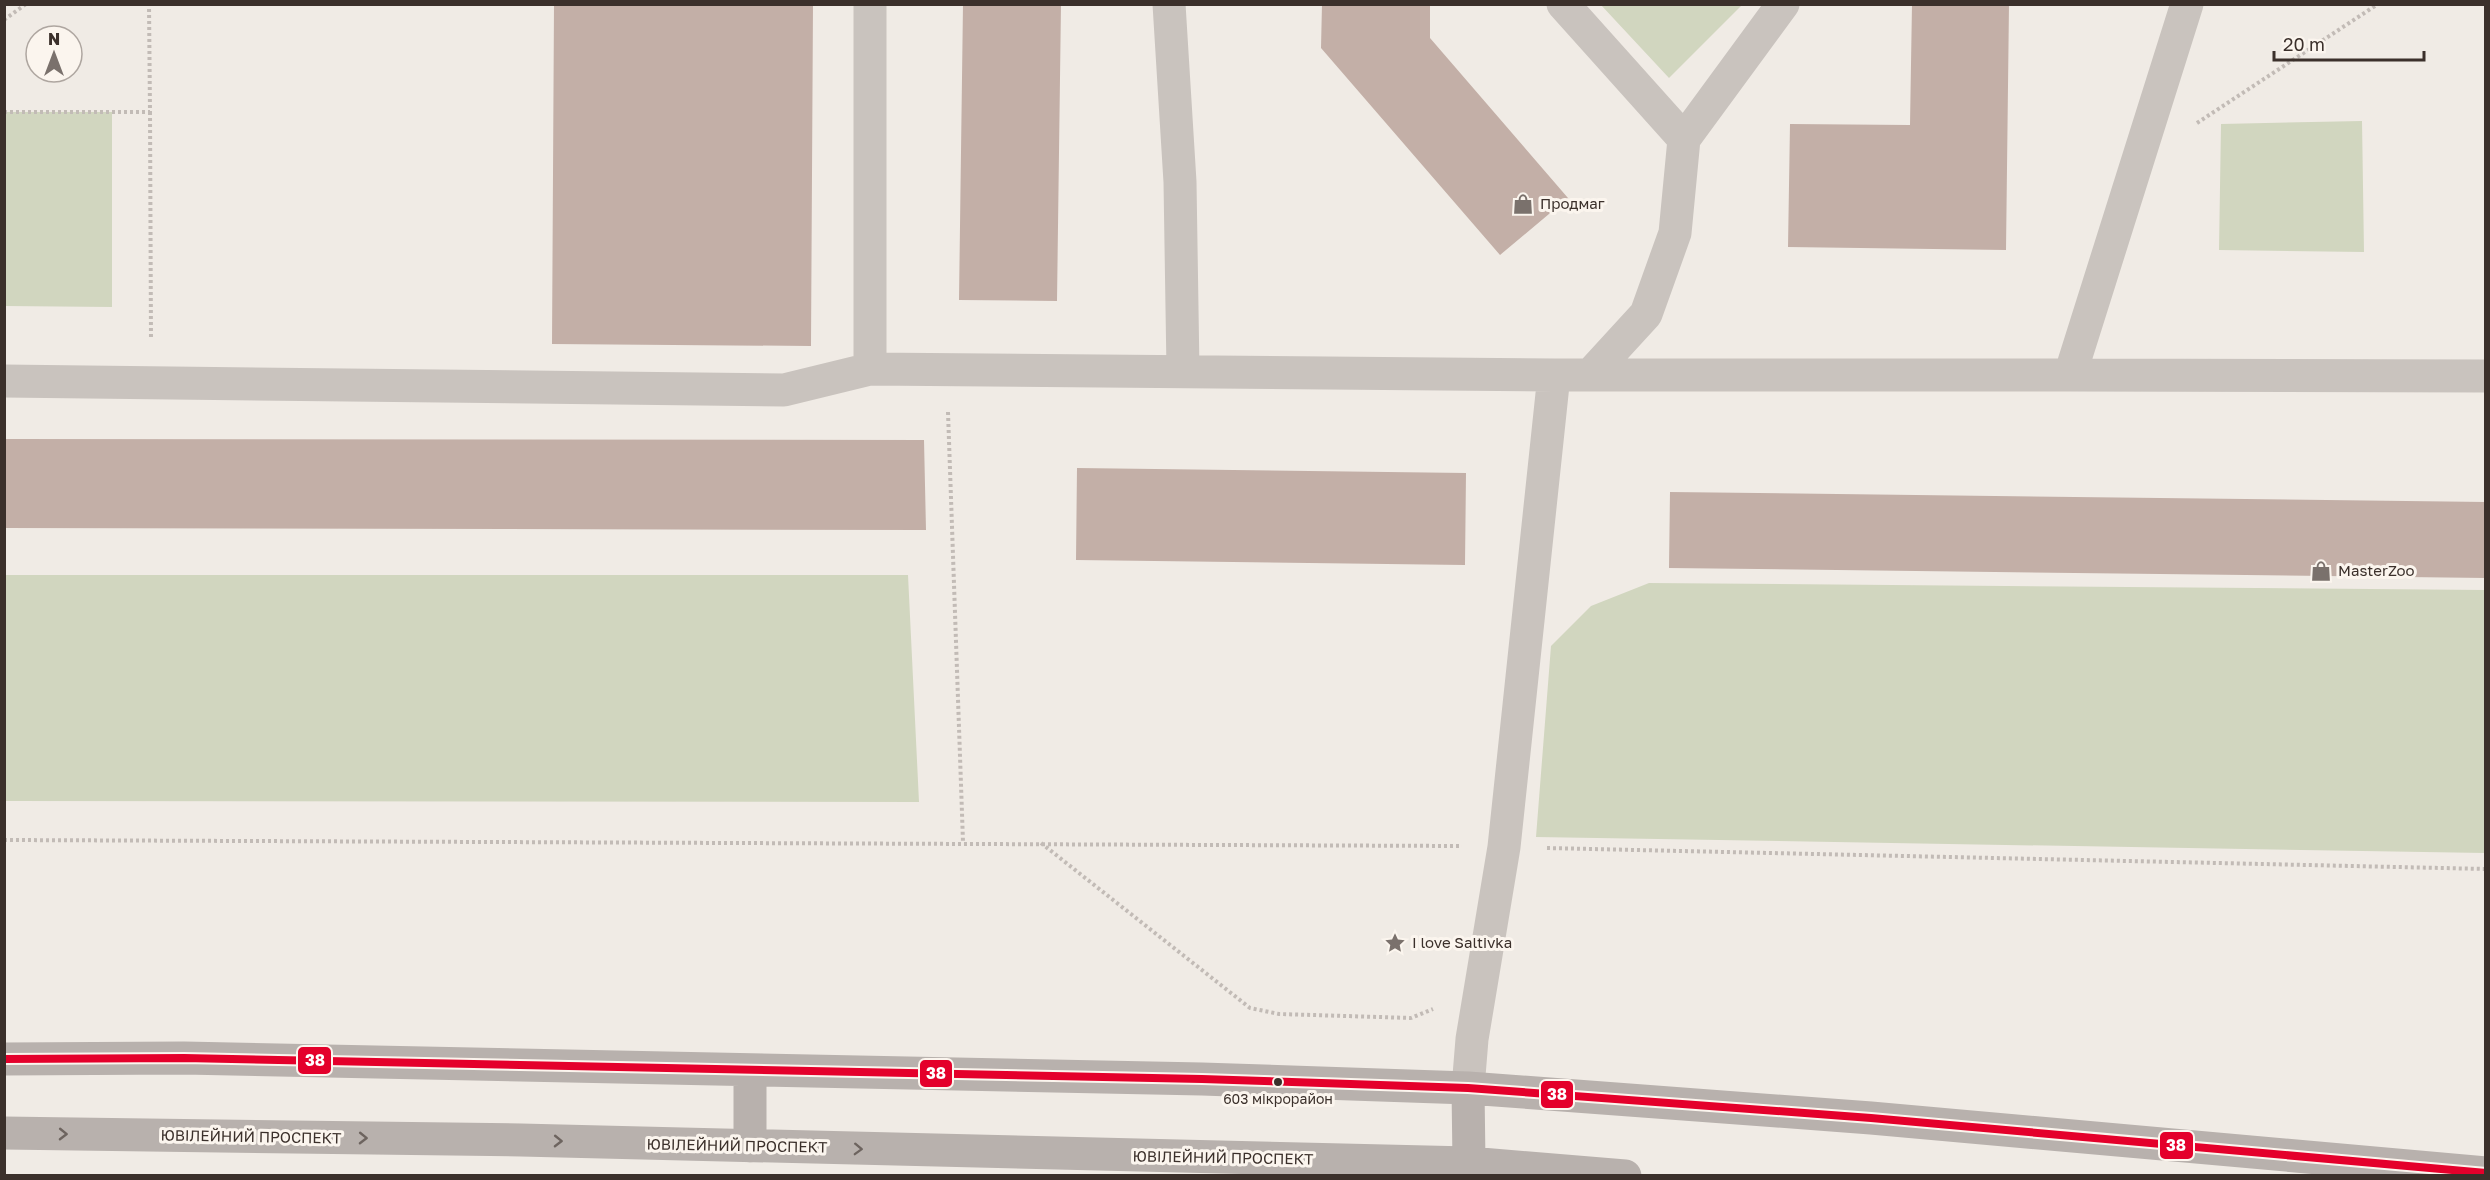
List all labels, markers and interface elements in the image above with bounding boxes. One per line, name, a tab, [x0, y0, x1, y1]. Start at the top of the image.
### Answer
north arrow	[24, 24, 84, 84]
scale bar	[2274, 24, 2424, 62]
text: N	[48, 29, 60, 49]
text: 20 m	[2283, 33, 2325, 55]
shop icon: Продмаг	[1511, 192, 1535, 216]
place label: Продмаг	[1540, 194, 1605, 212]
shop icon: MasterZoo	[2309, 559, 2333, 583]
place label: MasterZoo	[2338, 561, 2415, 579]
place icon: I love Saltivka	[1383, 931, 1407, 955]
place label: I love Saltivka	[1412, 933, 1512, 951]
line badge: 38	[297, 1046, 332, 1075]
text: 38	[305, 1050, 325, 1070]
line badge: 38	[919, 1059, 953, 1088]
text: 38	[926, 1063, 946, 1083]
marker: 603 мікрорайон	[1272, 1076, 1284, 1088]
line badge: 38	[1540, 1080, 1574, 1109]
text: 38	[1547, 1084, 1567, 1104]
place label: 603 мікрорайон	[1223, 1090, 1333, 1107]
street label: ЮВІЛЕЙНИЙ ПРОСПЕКТ	[160, 1125, 342, 1147]
one-way arrow	[58, 1128, 67, 1140]
line badge: 38	[2159, 1131, 2194, 1160]
one-way arrow	[358, 1132, 367, 1144]
street label: ЮВІЛЕЙНИЙ ПРОСПЕКТ	[646, 1134, 828, 1156]
one-way arrow	[553, 1135, 562, 1147]
text: 38	[2166, 1135, 2186, 1155]
one-way arrow	[853, 1143, 862, 1155]
street label: ЮВІЛЕЙНИЙ ПРОСПЕКТ	[1132, 1146, 1314, 1168]

